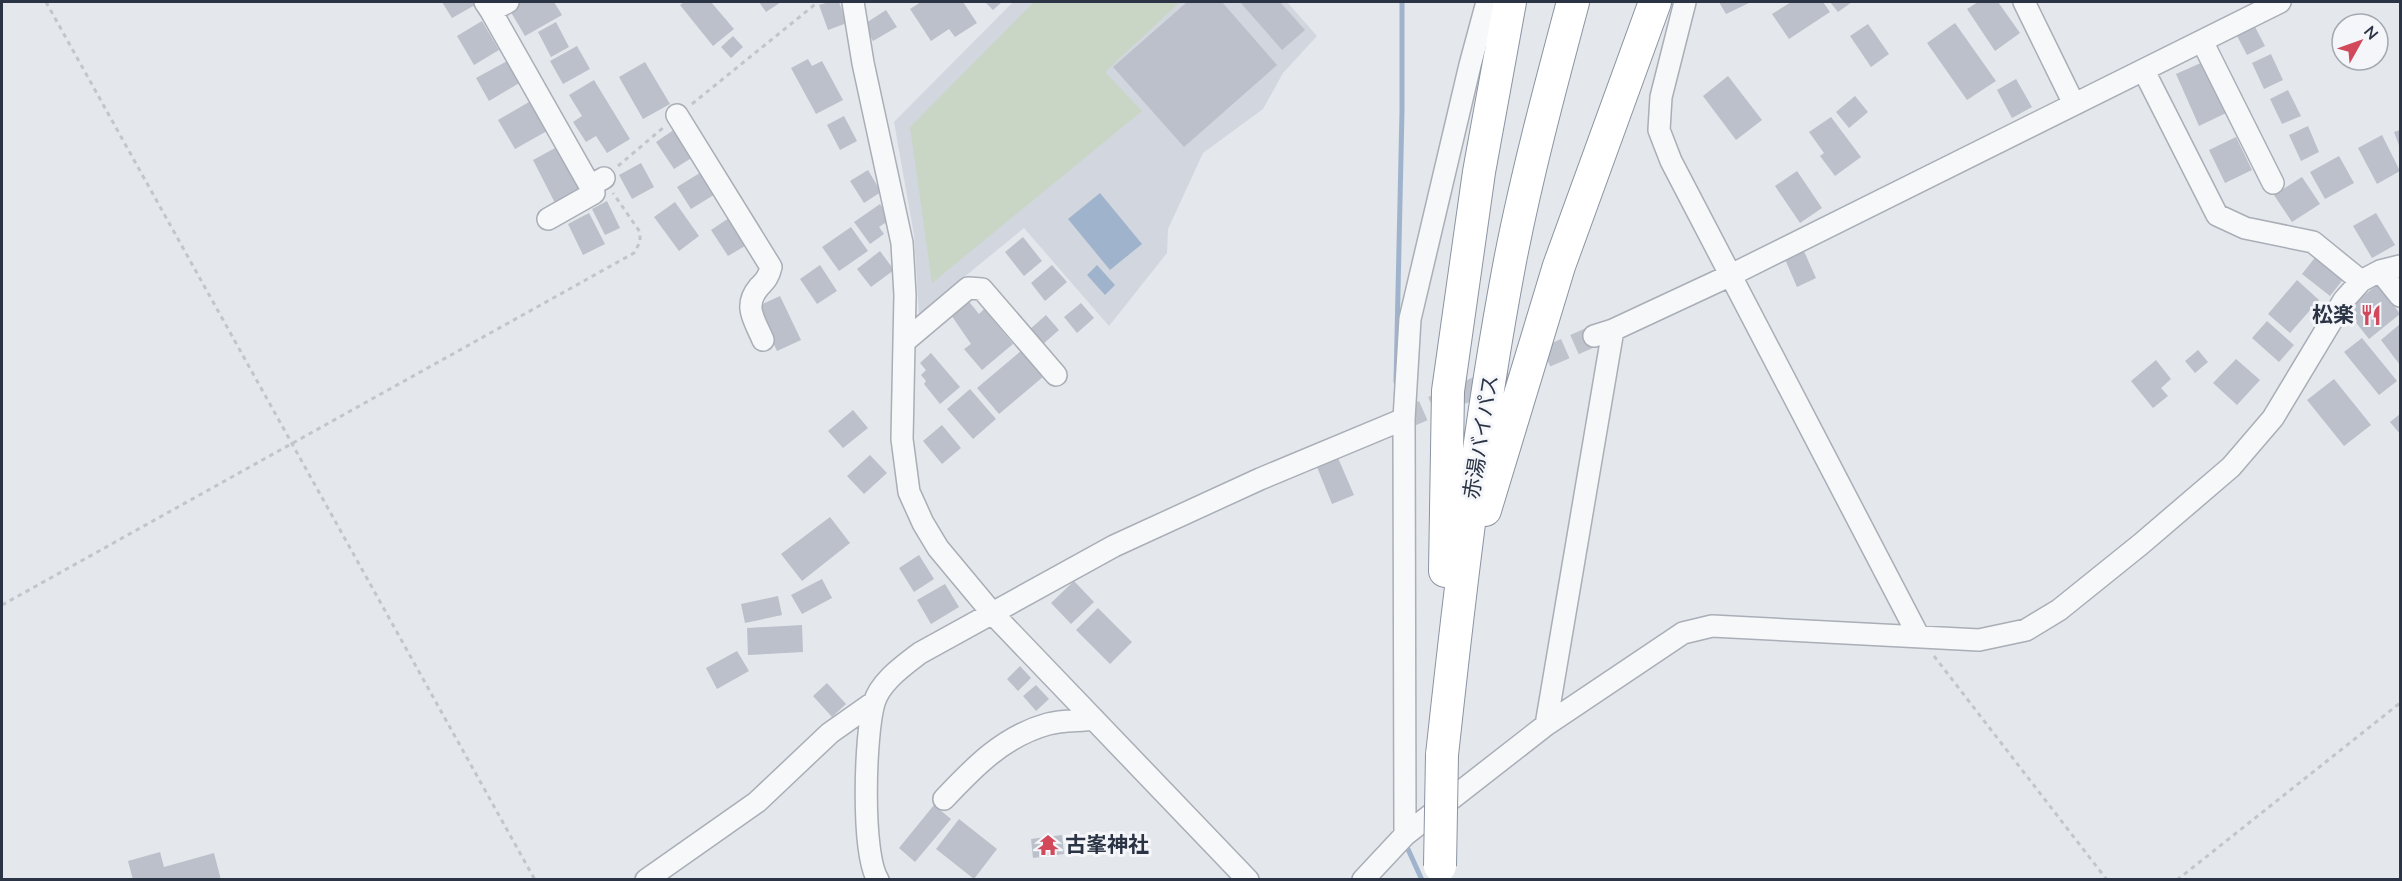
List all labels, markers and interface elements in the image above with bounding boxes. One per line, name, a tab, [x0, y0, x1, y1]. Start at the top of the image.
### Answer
north arrow	[2330, 12, 2390, 72]
text: N	[2358, 21, 2383, 45]
place label: 松楽	[2312, 301, 2354, 329]
restaurant icon: 松楽	[2359, 303, 2383, 327]
street label: 赤湯バイパス	[1457, 373, 1505, 501]
place label: 古峯神社	[1065, 831, 1149, 859]
temple icon: 古峯神社	[1036, 833, 1060, 857]

